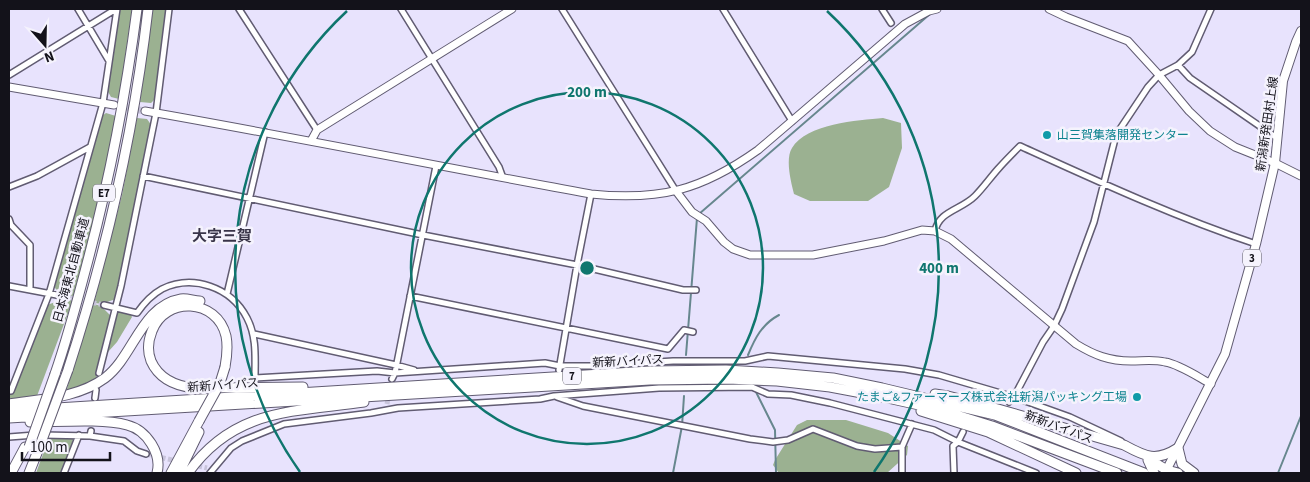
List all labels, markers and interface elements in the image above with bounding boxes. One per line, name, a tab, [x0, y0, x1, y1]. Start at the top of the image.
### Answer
north arrow	[20, 20, 70, 70]
text: N	[41, 45, 57, 67]
street label: 新潟新発田村上線	[1252, 75, 1283, 173]
text: 200 m	[567, 82, 607, 103]
place label: 山三賀集落開発センター	[1057, 127, 1189, 144]
marker: 山三賀集落開発センター	[1041, 129, 1053, 141]
road number: E7	[93, 184, 115, 202]
street label: 日本海東北自動車道	[49, 216, 94, 324]
district label: 大字三賀	[192, 226, 252, 247]
road number: 3	[1243, 250, 1261, 266]
text: 400 m	[919, 258, 959, 279]
centre of rings	[578, 259, 596, 277]
street label: 新新バイパス	[592, 351, 664, 372]
road number: 7	[563, 368, 581, 384]
street label: 新新バイパス	[187, 375, 259, 396]
place label: たまご&ファーマーズ株式会社新潟パッキング工場	[857, 389, 1127, 406]
marker: たまご&ファーマーズ株式会社新潟パッキング工場	[1131, 391, 1143, 403]
street label: 新新バイパス	[1022, 407, 1095, 448]
scale bar	[22, 430, 110, 462]
text: 100 m	[30, 437, 68, 458]

